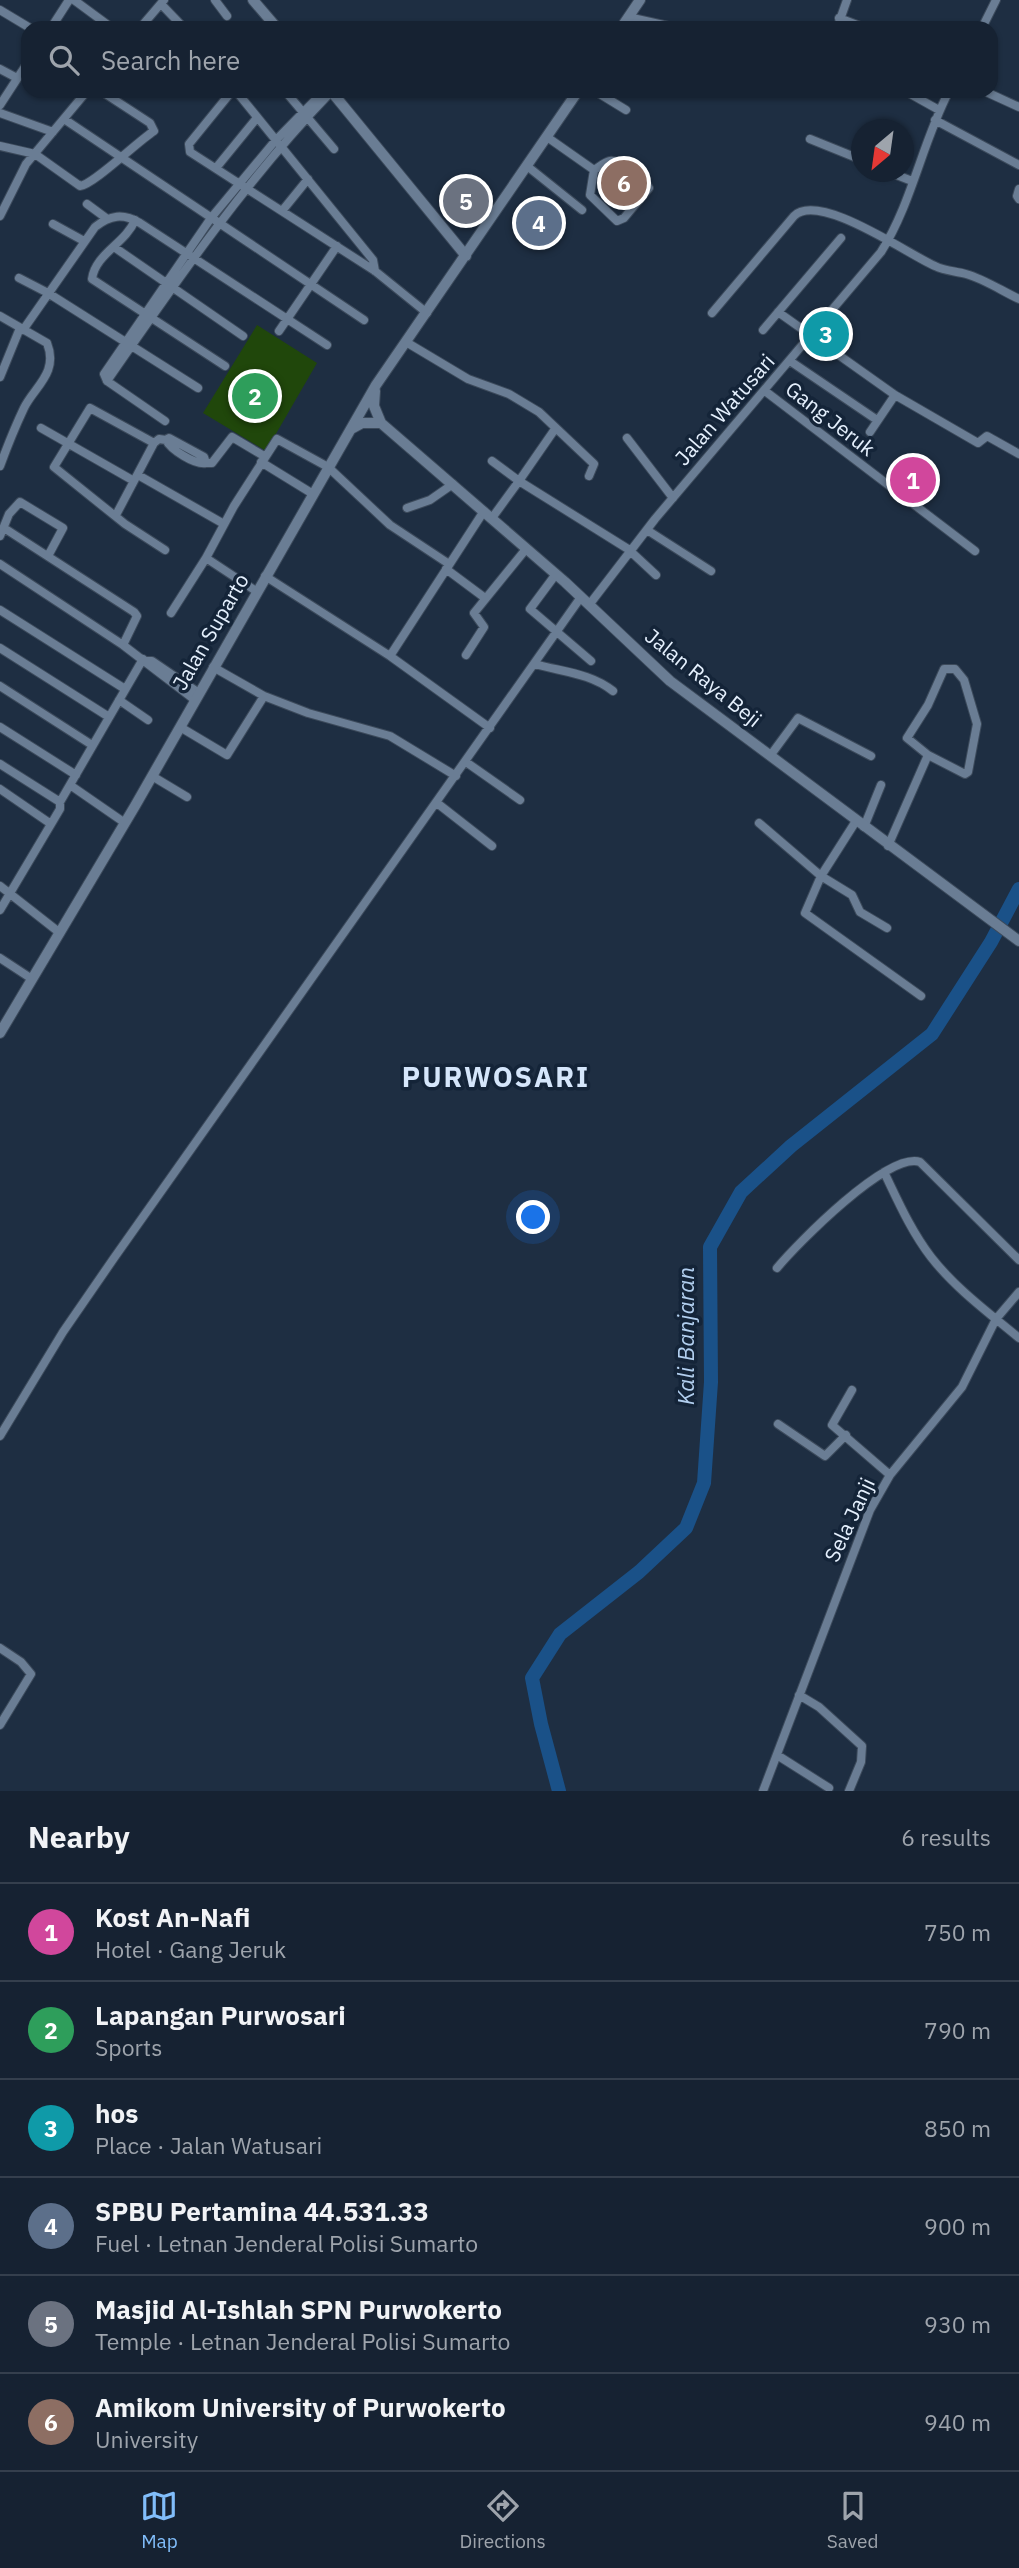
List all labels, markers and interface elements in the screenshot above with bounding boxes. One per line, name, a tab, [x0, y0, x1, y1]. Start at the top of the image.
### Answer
search box	[21, 21, 998, 98]
icon: search	[45, 41, 83, 79]
text: Search here	[101, 43, 240, 77]
north arrow	[851, 119, 914, 182]
pin: 6	[601, 157, 647, 209]
pin: 5	[443, 175, 489, 227]
pin: 4	[516, 197, 562, 249]
pin: 3	[803, 308, 849, 360]
street label: Jalan Watusari	[668, 348, 780, 471]
pin: 2	[232, 370, 278, 422]
street label: Gang Jeruk	[780, 374, 881, 462]
pin: 1	[890, 454, 936, 506]
street label: Jalan Suparto	[165, 568, 255, 695]
street label: Jalan Raya Beji	[640, 622, 768, 733]
district label: PURWOSARI	[402, 1058, 590, 1095]
your location	[516, 1200, 550, 1234]
water label: Kali Banjaran	[670, 1267, 700, 1405]
street label: Sela Janji	[817, 1473, 881, 1566]
text: Nearby	[28, 1817, 130, 1856]
text: 6 results	[901, 1822, 991, 1852]
text: Kost An-Nafi	[95, 1900, 250, 1934]
text: 1	[44, 1917, 58, 1947]
text: 750 m	[924, 1917, 991, 1947]
text: Hotel · Gang Jeruk	[95, 1934, 286, 1964]
text: Lapangan Purwosari	[95, 1998, 346, 2032]
text: 2	[44, 2015, 58, 2045]
text: 790 m	[924, 2015, 991, 2045]
text: Sports	[95, 2032, 162, 2062]
text: hos	[95, 2096, 138, 2130]
text: 3	[44, 2113, 58, 2143]
text: 850 m	[924, 2113, 991, 2143]
text: Place · Jalan Watusari	[95, 2130, 322, 2160]
text: SPBU Pertamina 44.531.33	[95, 2194, 429, 2228]
text: 4	[44, 2211, 58, 2241]
text: 900 m	[924, 2211, 991, 2241]
text: Fuel · Letnan Jenderal Polisi Sumarto	[95, 2228, 478, 2258]
text: Masjid Al-Ishlah SPN Purwokerto	[95, 2292, 502, 2326]
text: 5	[44, 2309, 58, 2339]
text: 930 m	[924, 2309, 991, 2339]
text: Temple · Letnan Jenderal Polisi Sumarto	[95, 2326, 510, 2356]
text: Amikom University of Purwokerto	[95, 2390, 506, 2424]
text: 6	[44, 2407, 58, 2437]
text: 940 m	[924, 2407, 991, 2437]
text: University	[95, 2424, 198, 2454]
tab: Map	[140, 2487, 178, 2553]
tab: Directions	[459, 2487, 546, 2553]
tab: Saved	[827, 2487, 879, 2553]

